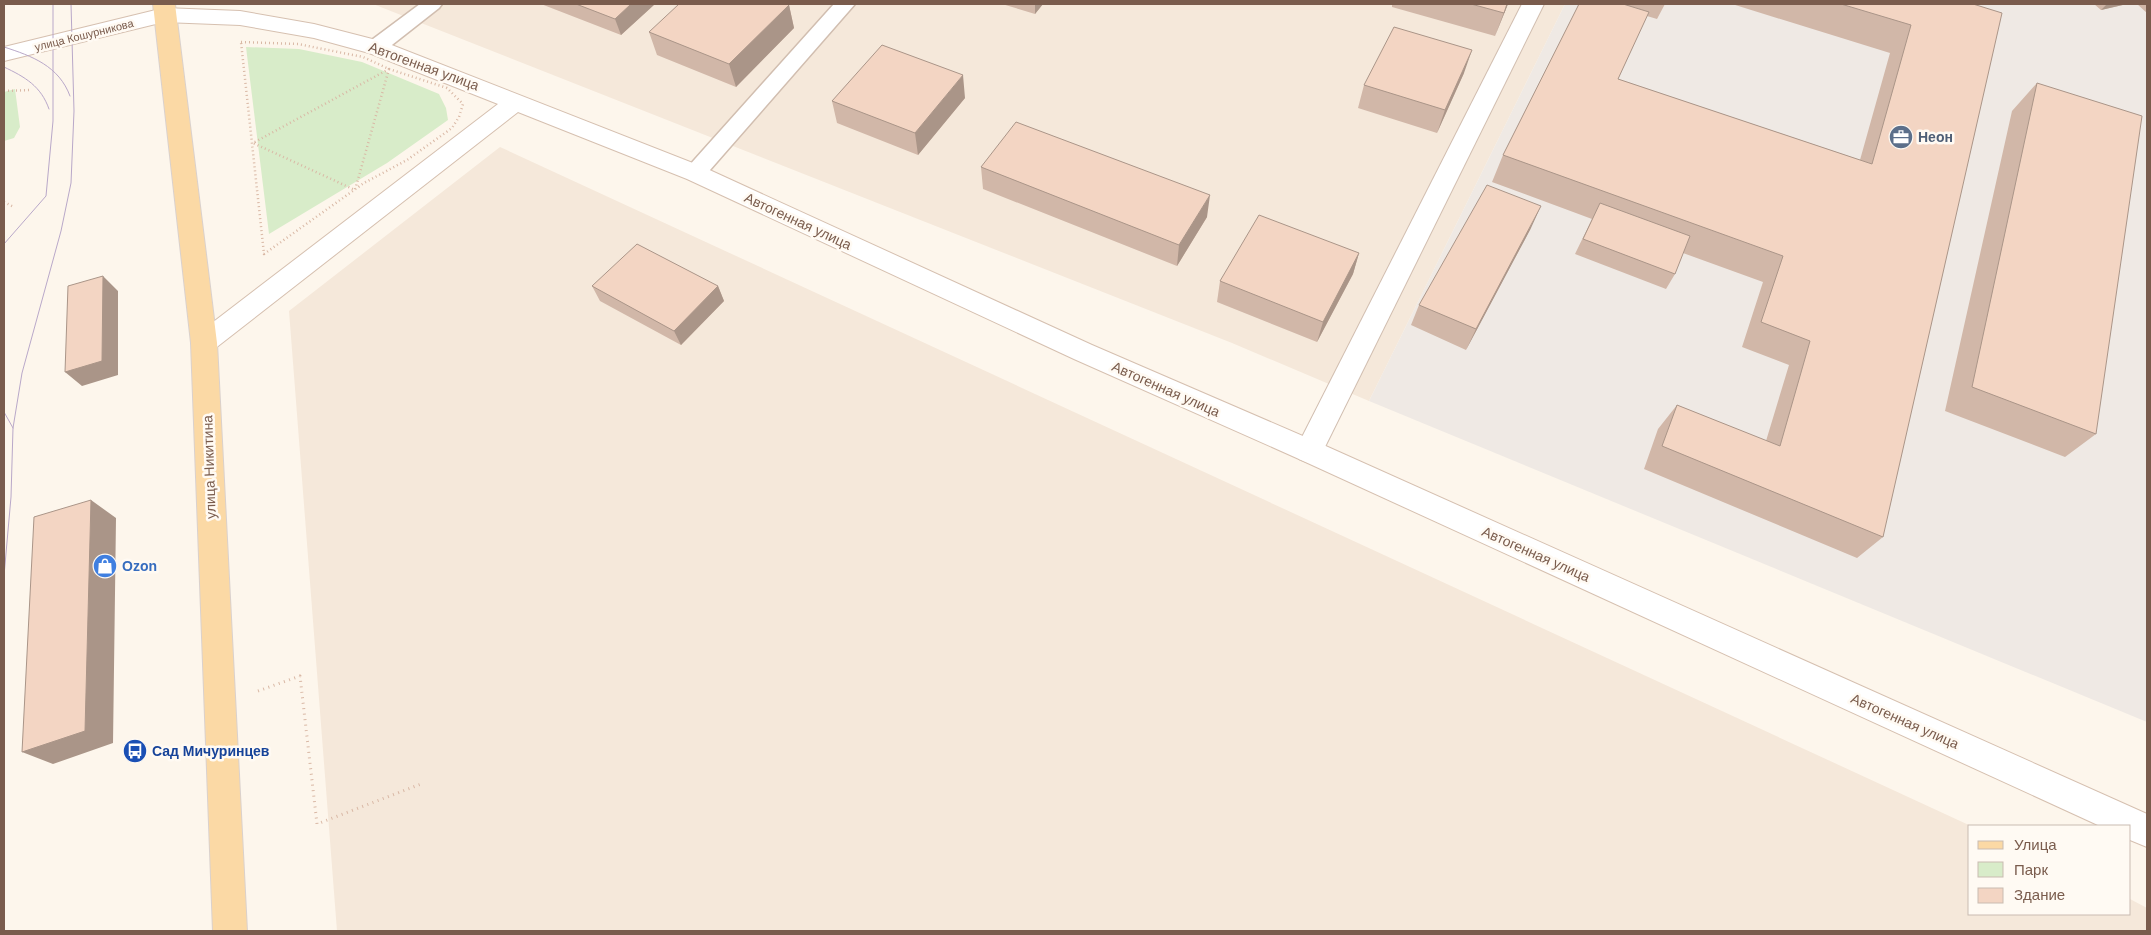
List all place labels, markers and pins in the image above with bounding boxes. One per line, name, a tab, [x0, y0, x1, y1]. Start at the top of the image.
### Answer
office icon: Неон	[1888, 124, 1914, 150]
place label: Неон	[1918, 129, 1953, 145]
shop icon: Ozon	[92, 553, 118, 579]
place label: Ozon	[122, 558, 157, 574]
bus stop icon: Сад Мичуринцев	[122, 738, 148, 764]
place label: Сад Мичуринцев	[152, 743, 270, 759]

